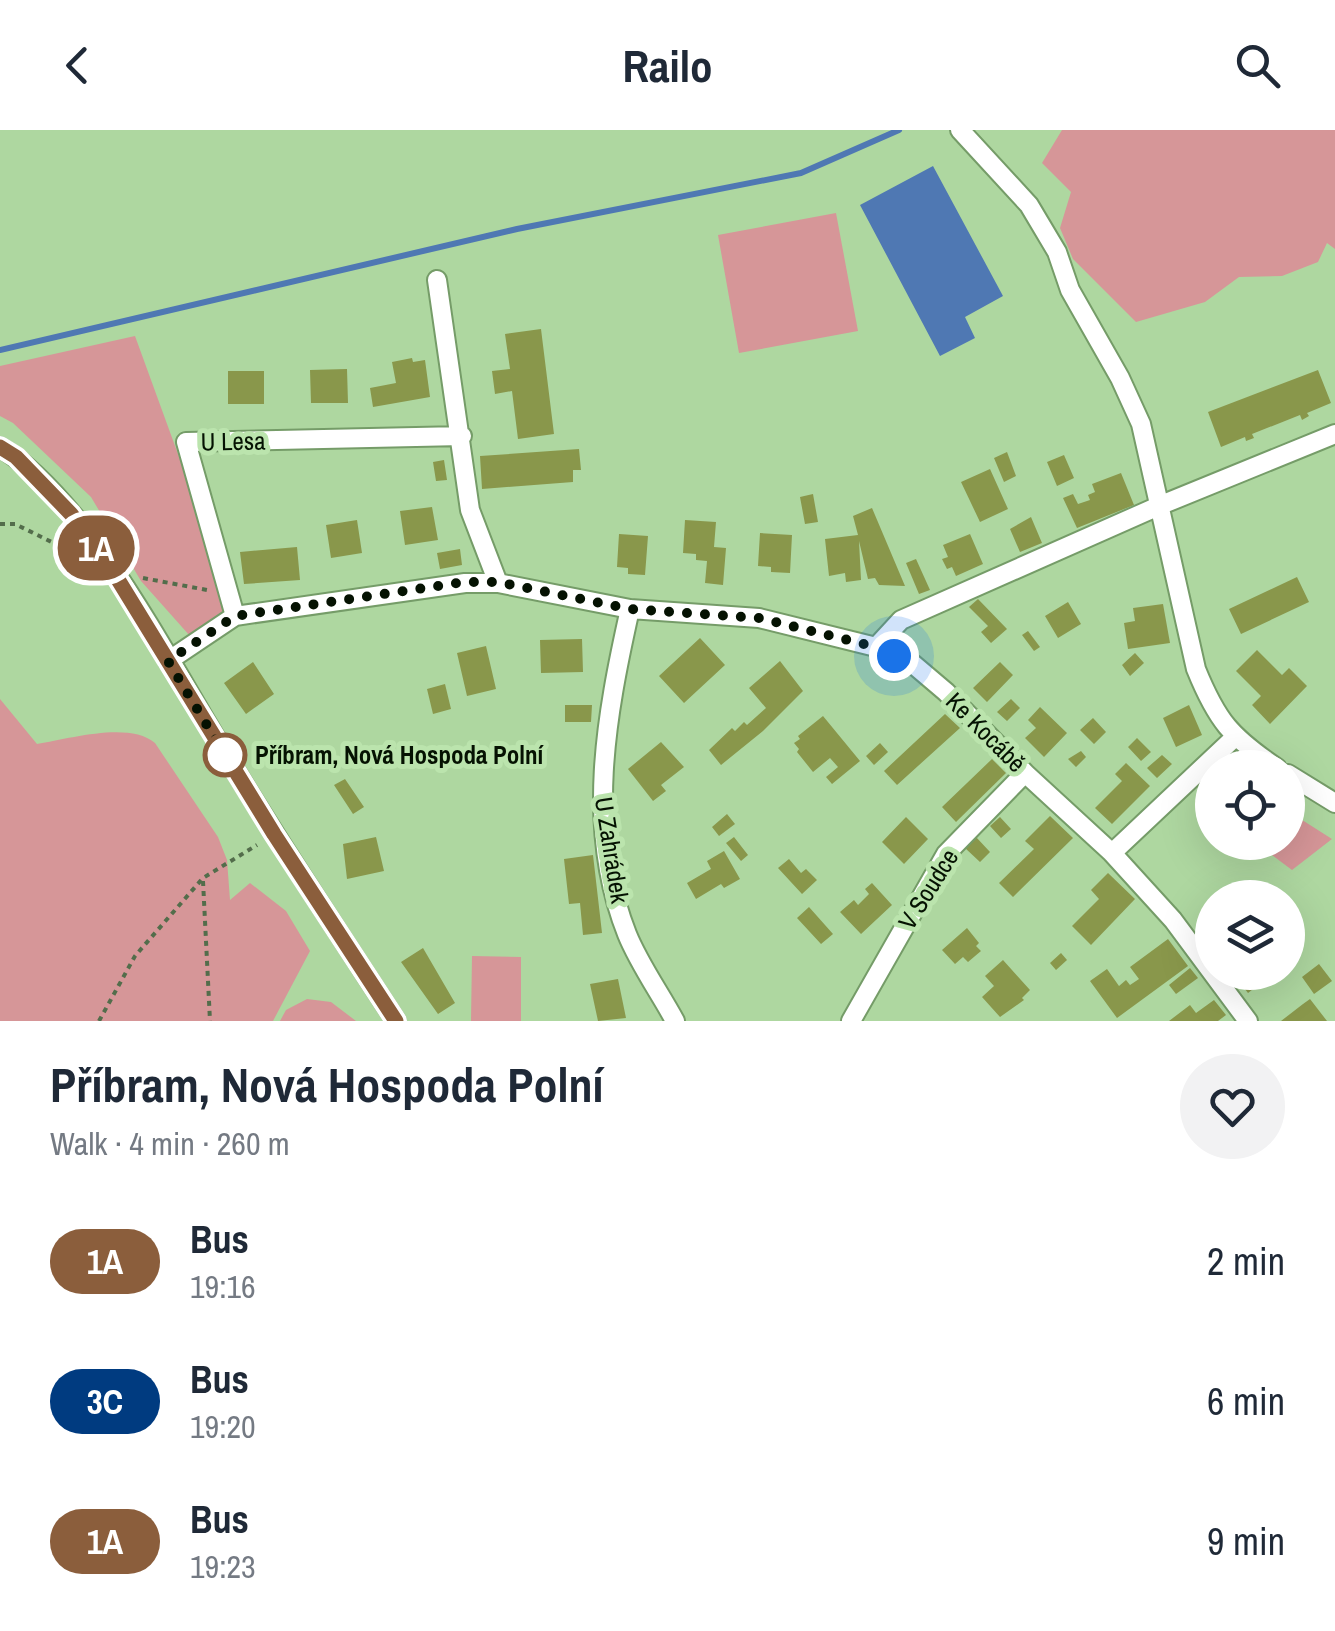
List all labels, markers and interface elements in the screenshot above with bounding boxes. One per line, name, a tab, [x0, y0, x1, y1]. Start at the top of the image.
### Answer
text: Railo	[622, 35, 713, 96]
icon: back	[50, 38, 105, 93]
icon: search	[1230, 38, 1285, 93]
street label: U Lesa	[200, 423, 266, 459]
line badge: 1A	[51, 516, 141, 580]
text: 1A	[78, 525, 114, 572]
your location	[869, 631, 919, 681]
street label: Ke Kocábě	[939, 685, 1033, 779]
marker: Příbram, Nová Hospoda Polní	[204, 734, 246, 776]
place label: Příbram, Nová Hospoda Polní	[255, 738, 545, 772]
map controls	[1195, 750, 1305, 990]
button: locate	[1195, 750, 1305, 860]
street label: U Zahrádek	[587, 794, 637, 906]
street label: V Soudce	[890, 842, 966, 936]
button: layers	[1195, 880, 1305, 990]
text: Příbram, Nová Hospoda Polní	[50, 1052, 603, 1117]
button: heart	[1180, 1054, 1285, 1159]
text: Walk · 4 min · 260 m	[50, 1122, 290, 1165]
text: Bus	[190, 1214, 249, 1265]
text: 2 min	[1207, 1236, 1285, 1287]
text: 1A	[87, 1238, 123, 1285]
text: 19:16	[190, 1265, 256, 1308]
text: Bus	[190, 1354, 249, 1405]
text: 6 min	[1207, 1376, 1285, 1427]
text: 3C	[87, 1378, 123, 1425]
text: 19:20	[190, 1405, 256, 1448]
text: Bus	[190, 1494, 249, 1545]
text: 9 min	[1207, 1516, 1285, 1567]
text: 1A	[87, 1518, 123, 1565]
text: 19:23	[190, 1545, 256, 1588]

